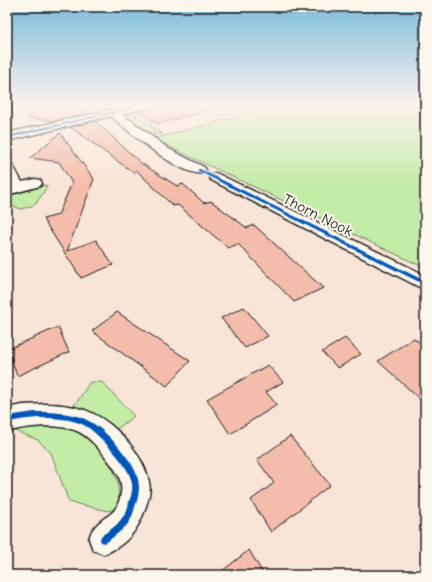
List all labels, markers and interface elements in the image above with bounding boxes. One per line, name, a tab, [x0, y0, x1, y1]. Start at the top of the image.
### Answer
street label: Thorn Nook	[280, 190, 357, 241]

